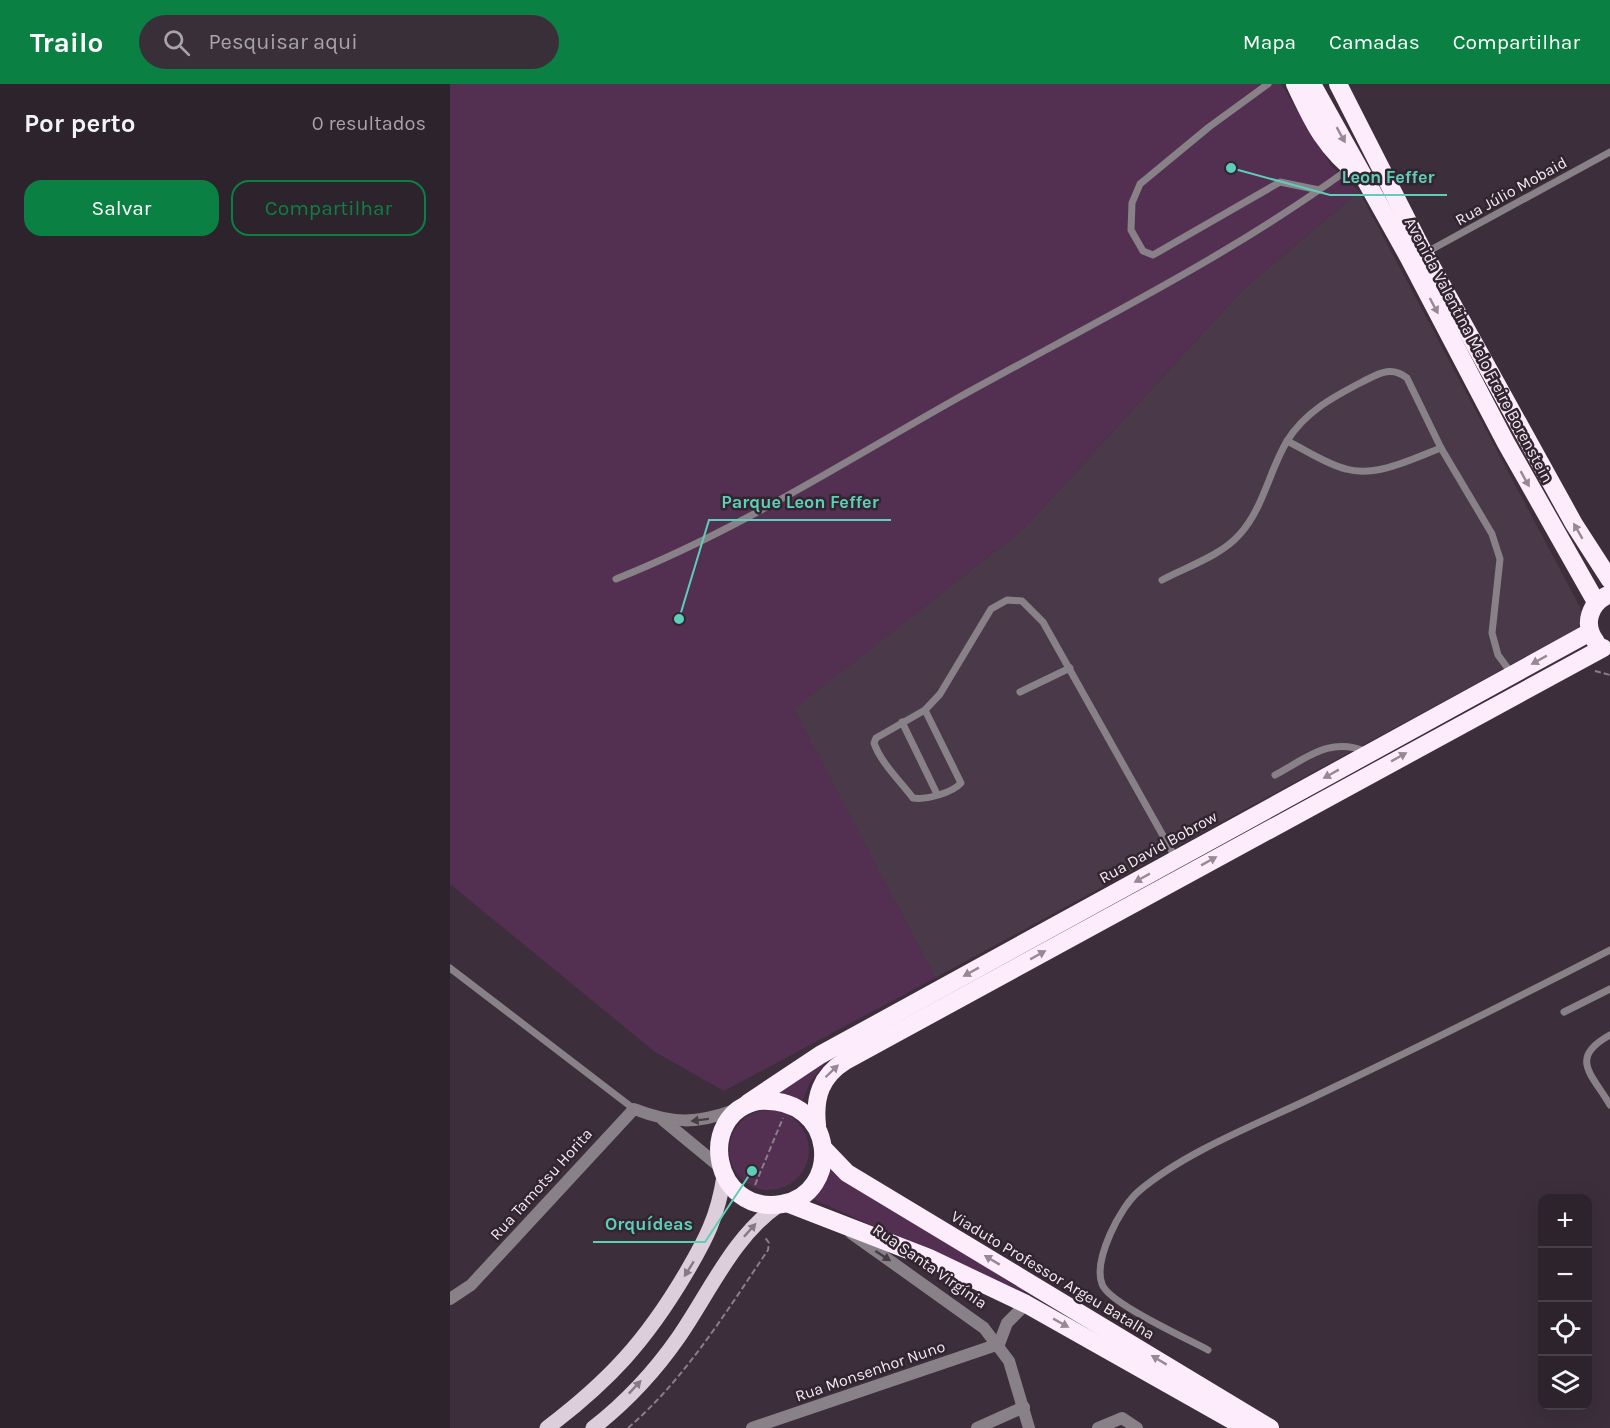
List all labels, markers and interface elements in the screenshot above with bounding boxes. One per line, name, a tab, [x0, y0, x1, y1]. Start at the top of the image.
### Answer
search box	[139, 15, 559, 69]
text: Trailo	[30, 26, 103, 59]
icon: search	[160, 26, 193, 59]
text: Pesquisar aqui	[208, 29, 358, 55]
text: Mapa	[1243, 30, 1296, 54]
text: Camadas	[1329, 30, 1420, 54]
text: Compartilhar	[1453, 30, 1580, 54]
text: Por perto	[24, 108, 135, 139]
text: 0 resultados	[312, 112, 426, 135]
one-way arrow	[1336, 127, 1346, 144]
street label: Rua Júlio Mobaid	[1452, 152, 1570, 230]
callout: Leon Feffer	[1330, 159, 1447, 195]
text: Leon Feffer	[1341, 166, 1435, 188]
button: Salvar	[24, 180, 219, 236]
button: Compartilhar	[231, 180, 426, 236]
street label: Avenida Valentina Melo Freire Borenstein	[1401, 214, 1557, 486]
one-way arrow	[1429, 298, 1439, 315]
one-way arrow	[1520, 471, 1530, 488]
callout: Parque Leon Feffer	[709, 484, 891, 520]
text: Parque Leon Feffer	[721, 491, 879, 513]
one-way arrow	[1573, 522, 1583, 539]
one-way arrow	[1530, 655, 1547, 665]
one-way arrow	[1390, 752, 1407, 762]
one-way arrow	[1322, 769, 1339, 779]
street label: Rua David Bobrow	[1096, 807, 1221, 887]
one-way arrow	[1201, 856, 1218, 866]
one-way arrow	[1133, 873, 1150, 883]
one-way arrow	[1030, 949, 1046, 960]
one-way arrow	[962, 967, 979, 977]
one-way arrow	[825, 1064, 840, 1078]
one-way arrow	[691, 1115, 710, 1125]
street label: Rua Tamotsu Horita	[486, 1124, 596, 1244]
map controls	[1538, 1194, 1592, 1410]
button: +	[1538, 1194, 1592, 1248]
callout: Orquídeas	[593, 1206, 705, 1242]
street label: Viaduto Professor Argeu Batalha	[948, 1206, 1158, 1344]
text: Orquídeas	[605, 1213, 693, 1235]
street label: Rua Santa Virgínia	[869, 1219, 991, 1313]
one-way arrow	[743, 1223, 757, 1238]
button: −	[1538, 1248, 1592, 1302]
one-way arrow	[875, 1250, 891, 1261]
one-way arrow	[984, 1255, 1000, 1266]
one-way arrow	[683, 1261, 694, 1277]
button: locate	[1538, 1302, 1592, 1356]
one-way arrow	[1053, 1318, 1070, 1328]
street label: Rua Monsenhor Nuno	[793, 1336, 947, 1406]
one-way arrow	[1151, 1355, 1167, 1366]
button: layers	[1538, 1356, 1592, 1410]
one-way arrow	[628, 1381, 642, 1395]

